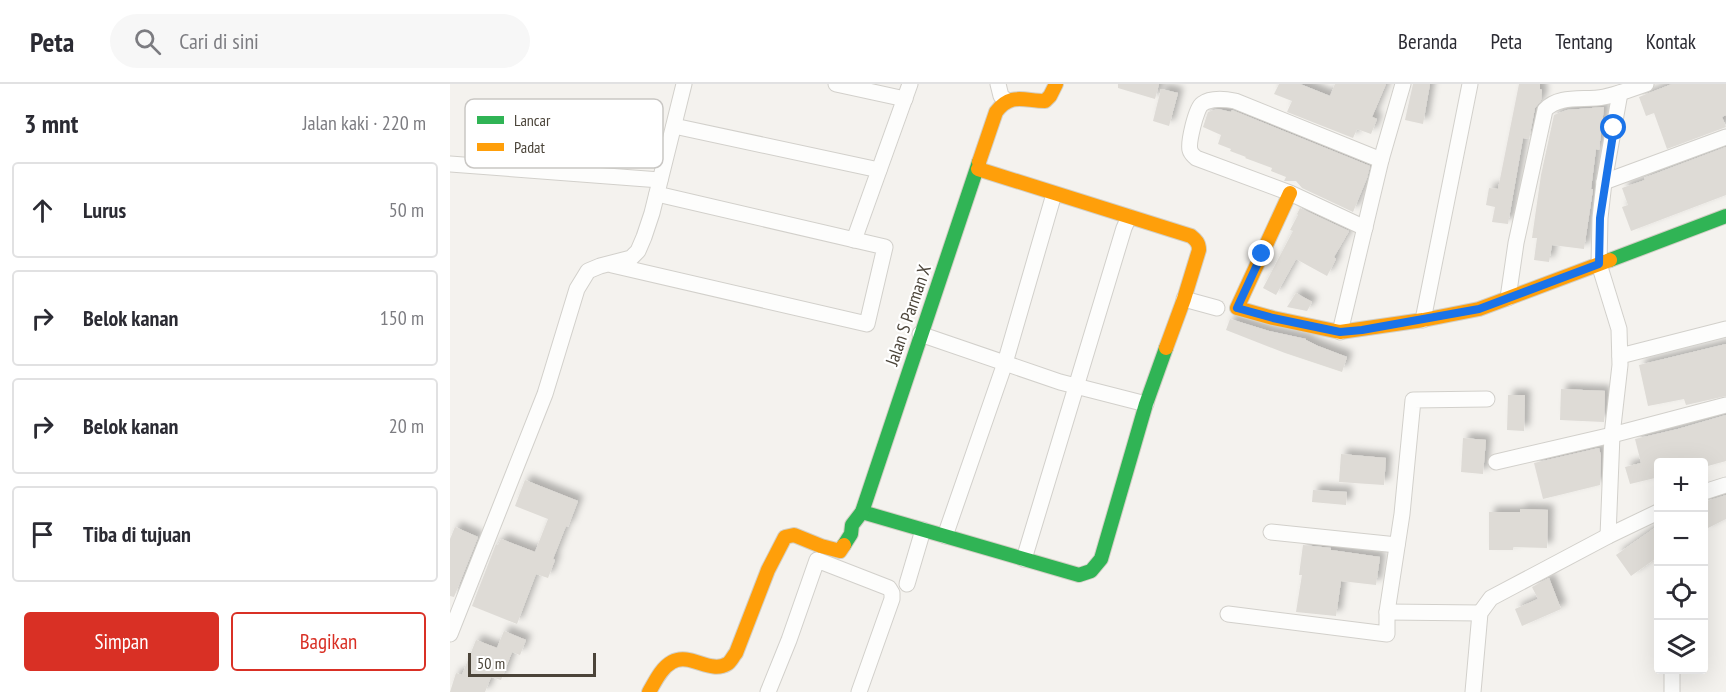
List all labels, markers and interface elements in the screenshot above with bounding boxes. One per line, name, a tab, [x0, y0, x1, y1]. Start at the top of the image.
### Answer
search box	[110, 14, 530, 68]
text: Peta	[30, 23, 74, 60]
icon: search	[131, 25, 164, 58]
text: Cari di sini	[179, 27, 259, 55]
text: Beranda	[1398, 28, 1458, 55]
text: Peta	[1491, 28, 1522, 55]
text: Tentang	[1555, 28, 1613, 55]
text: Kontak	[1646, 28, 1696, 55]
legend	[465, 99, 663, 168]
text: 3 mnt	[24, 107, 78, 140]
text: Jalan kaki · 220 m	[303, 110, 426, 136]
text: Lancar	[514, 110, 551, 130]
route start	[1600, 114, 1626, 140]
text: Padat	[514, 137, 546, 157]
icon: ahead	[26, 194, 59, 227]
text: Lurus	[83, 196, 126, 224]
text: 50 m	[389, 197, 424, 223]
route end	[1248, 240, 1274, 266]
street label: Jalan S Parman X	[880, 262, 936, 369]
icon: right	[26, 302, 59, 335]
text: Belok kanan	[83, 304, 178, 332]
text: 150 m	[380, 305, 424, 331]
icon: right	[26, 410, 59, 443]
text: Belok kanan	[83, 412, 178, 440]
text: 20 m	[389, 413, 424, 439]
map controls	[1654, 458, 1708, 674]
button: +	[1654, 458, 1708, 512]
button: −	[1654, 512, 1708, 566]
icon: arrive	[26, 518, 59, 551]
text: Tiba di tujuan	[83, 520, 191, 548]
button: locate	[1654, 566, 1708, 620]
button: Simpan	[24, 612, 219, 671]
button: Bagikan	[231, 612, 426, 671]
button: layers	[1654, 620, 1708, 674]
scale bar	[468, 650, 596, 678]
text: 50 m	[477, 653, 505, 673]

